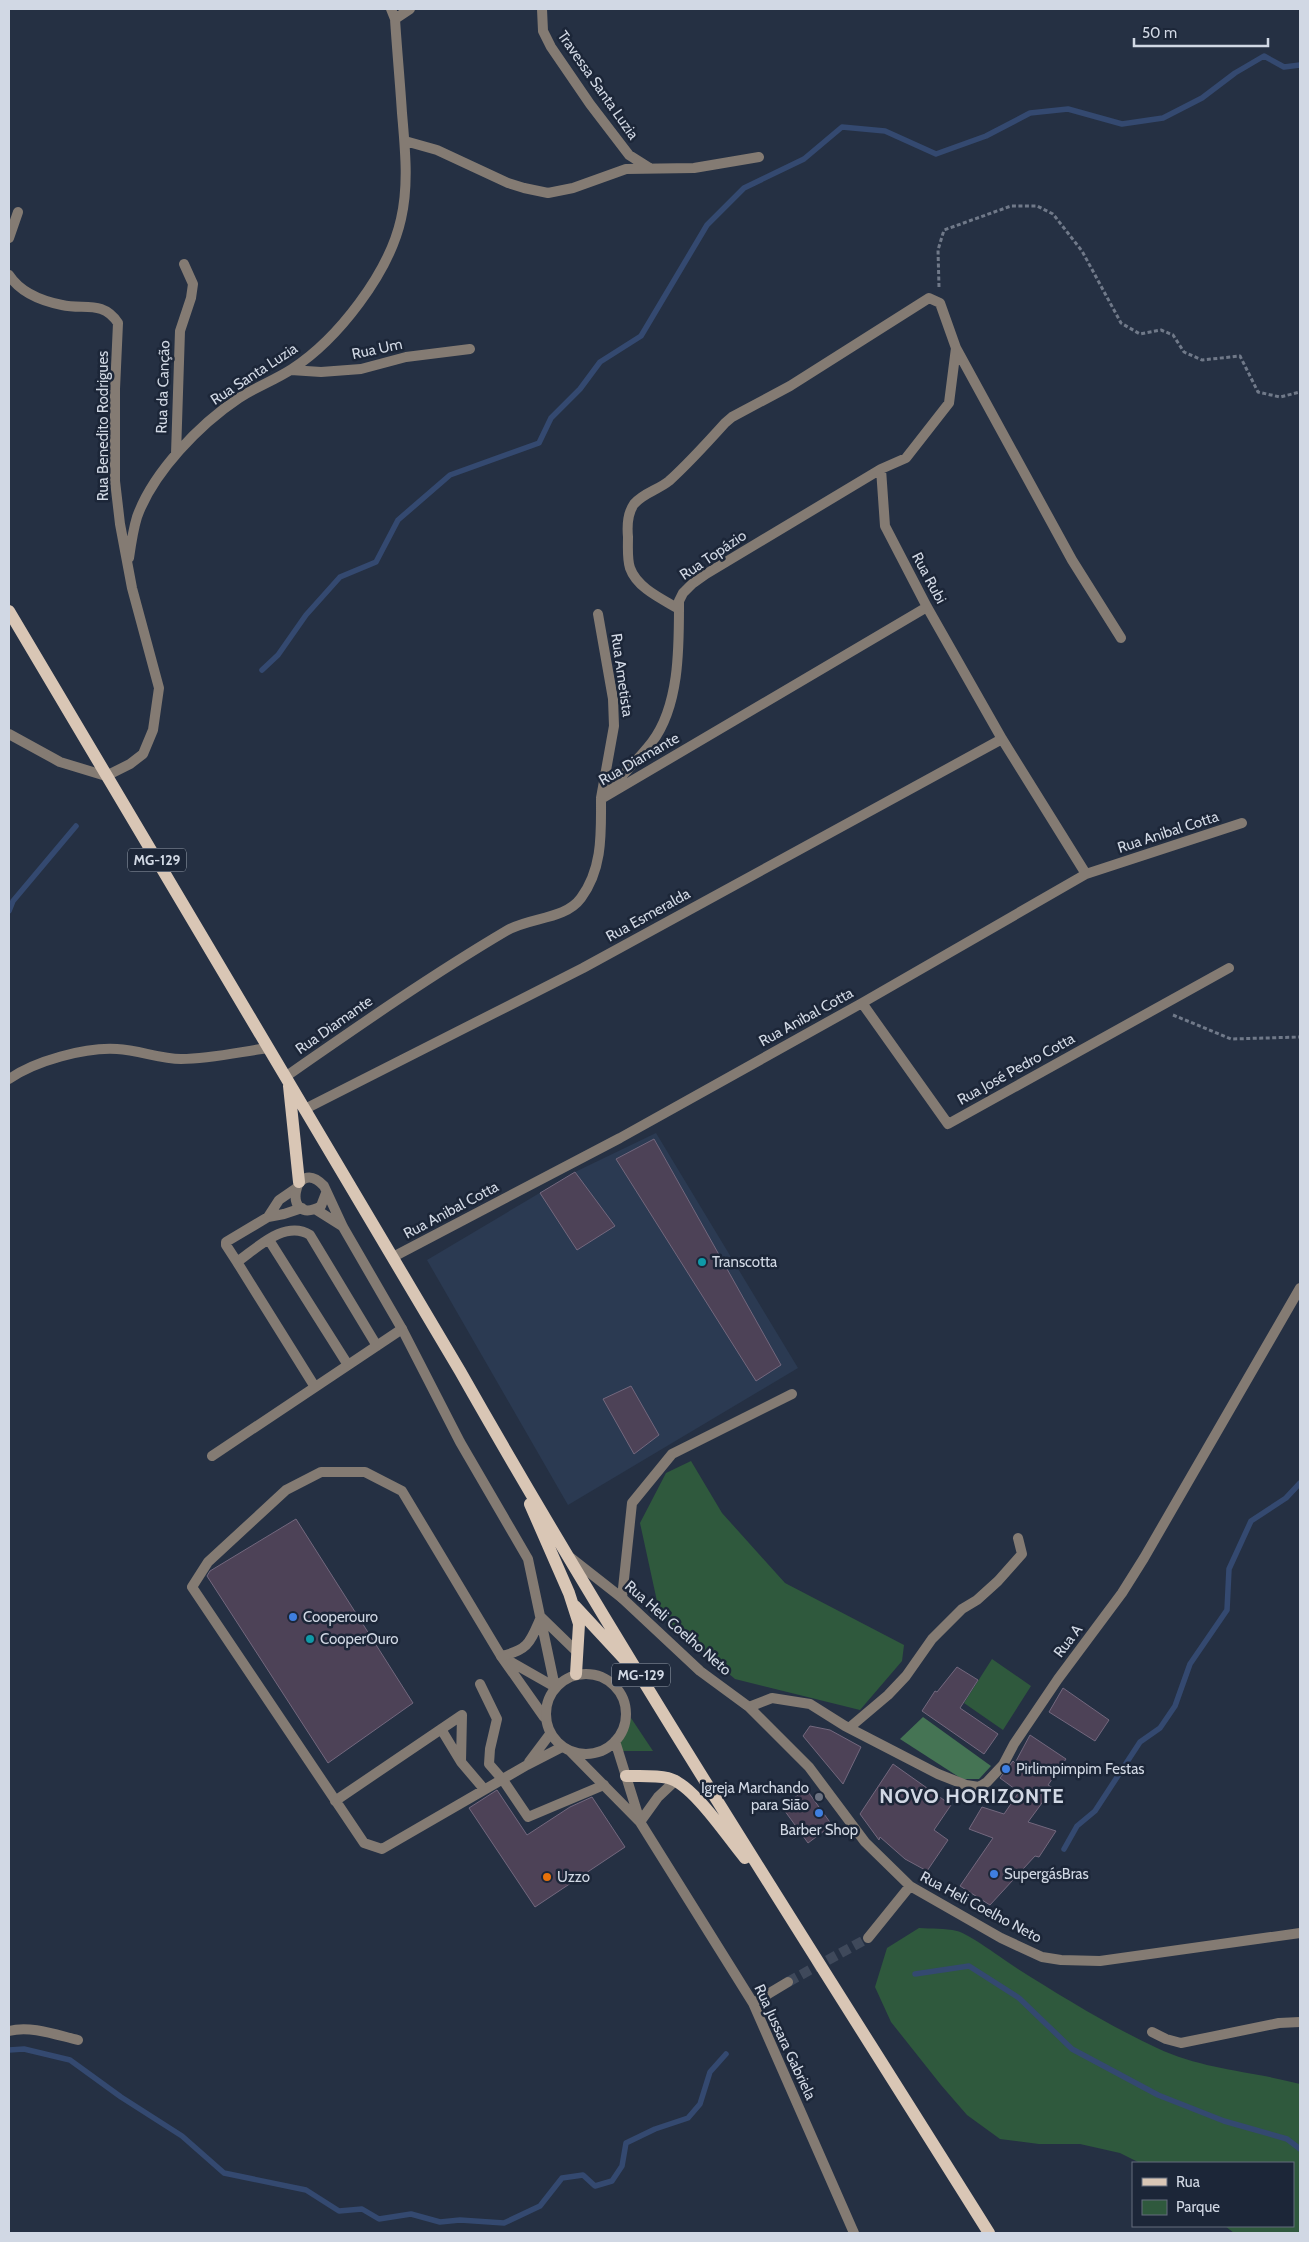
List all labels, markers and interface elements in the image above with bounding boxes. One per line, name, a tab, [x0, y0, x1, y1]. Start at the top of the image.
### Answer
scale bar	[1134, 15, 1268, 47]
text: 50 m	[1142, 24, 1177, 42]
street label: Travessa Santa Luzia	[554, 27, 643, 144]
street label: Rua Um	[350, 335, 404, 363]
street label: Rua Santa Luzia	[207, 339, 301, 409]
street label: Rua da Canção	[152, 340, 174, 434]
street label: Rua Benedito Rodrigues	[94, 351, 112, 501]
street label: Rua Topázio	[676, 526, 750, 584]
street label: Rua Rubi	[908, 549, 950, 607]
street label: Rua Ametista	[607, 632, 637, 719]
street label: Rua Diamante	[596, 729, 683, 789]
street label: Rua Anibal Cotta	[1115, 807, 1221, 857]
road number: MG-129	[128, 848, 186, 872]
street label: Rua Esmeralda	[603, 884, 694, 946]
street label: Rua Anibal Cotta	[756, 983, 857, 1050]
street label: Rua Diamante	[292, 992, 376, 1058]
street label: Rua José Pedro Cotta	[954, 1029, 1079, 1109]
street label: Rua Anibal Cotta	[400, 1177, 502, 1243]
place label: Transcotta	[712, 1253, 778, 1271]
marker: Transcotta	[696, 1256, 708, 1268]
street label: Rua Heli Coelho Neto	[621, 1577, 735, 1679]
place label: Cooperouro	[303, 1608, 378, 1626]
marker: Cooperouro	[287, 1611, 299, 1623]
street label: Rua A	[1050, 1620, 1087, 1661]
place label: CooperOuro	[320, 1630, 398, 1648]
marker: CooperOuro	[304, 1633, 316, 1645]
road number: MG-129	[612, 1664, 670, 1686]
place label: Pirlimpimpim Festas	[1016, 1760, 1145, 1778]
marker: Pirlimpimpim Festas	[1000, 1763, 1012, 1775]
place label: Igreja Marchando para Sião	[701, 1779, 809, 1814]
district label: NOVO HORIZONTE	[879, 1784, 1065, 1808]
marker: Igreja Marchando para Sião	[813, 1791, 825, 1803]
marker: Barber Shop	[813, 1807, 825, 1819]
place label: Barber Shop	[780, 1821, 858, 1839]
place label: SupergásBras	[1004, 1865, 1089, 1883]
street label: Rua Heli Coelho Neto	[917, 1867, 1045, 1947]
place label: Uzzo	[557, 1868, 590, 1886]
marker: SupergásBras	[988, 1868, 1000, 1880]
marker: Uzzo	[541, 1871, 553, 1883]
street label: Rua Jussara Gabriela	[750, 1981, 820, 2103]
legend	[1132, 2162, 1294, 2227]
text: Rua	[1176, 2173, 1201, 2191]
text: Parque	[1176, 2198, 1220, 2216]

